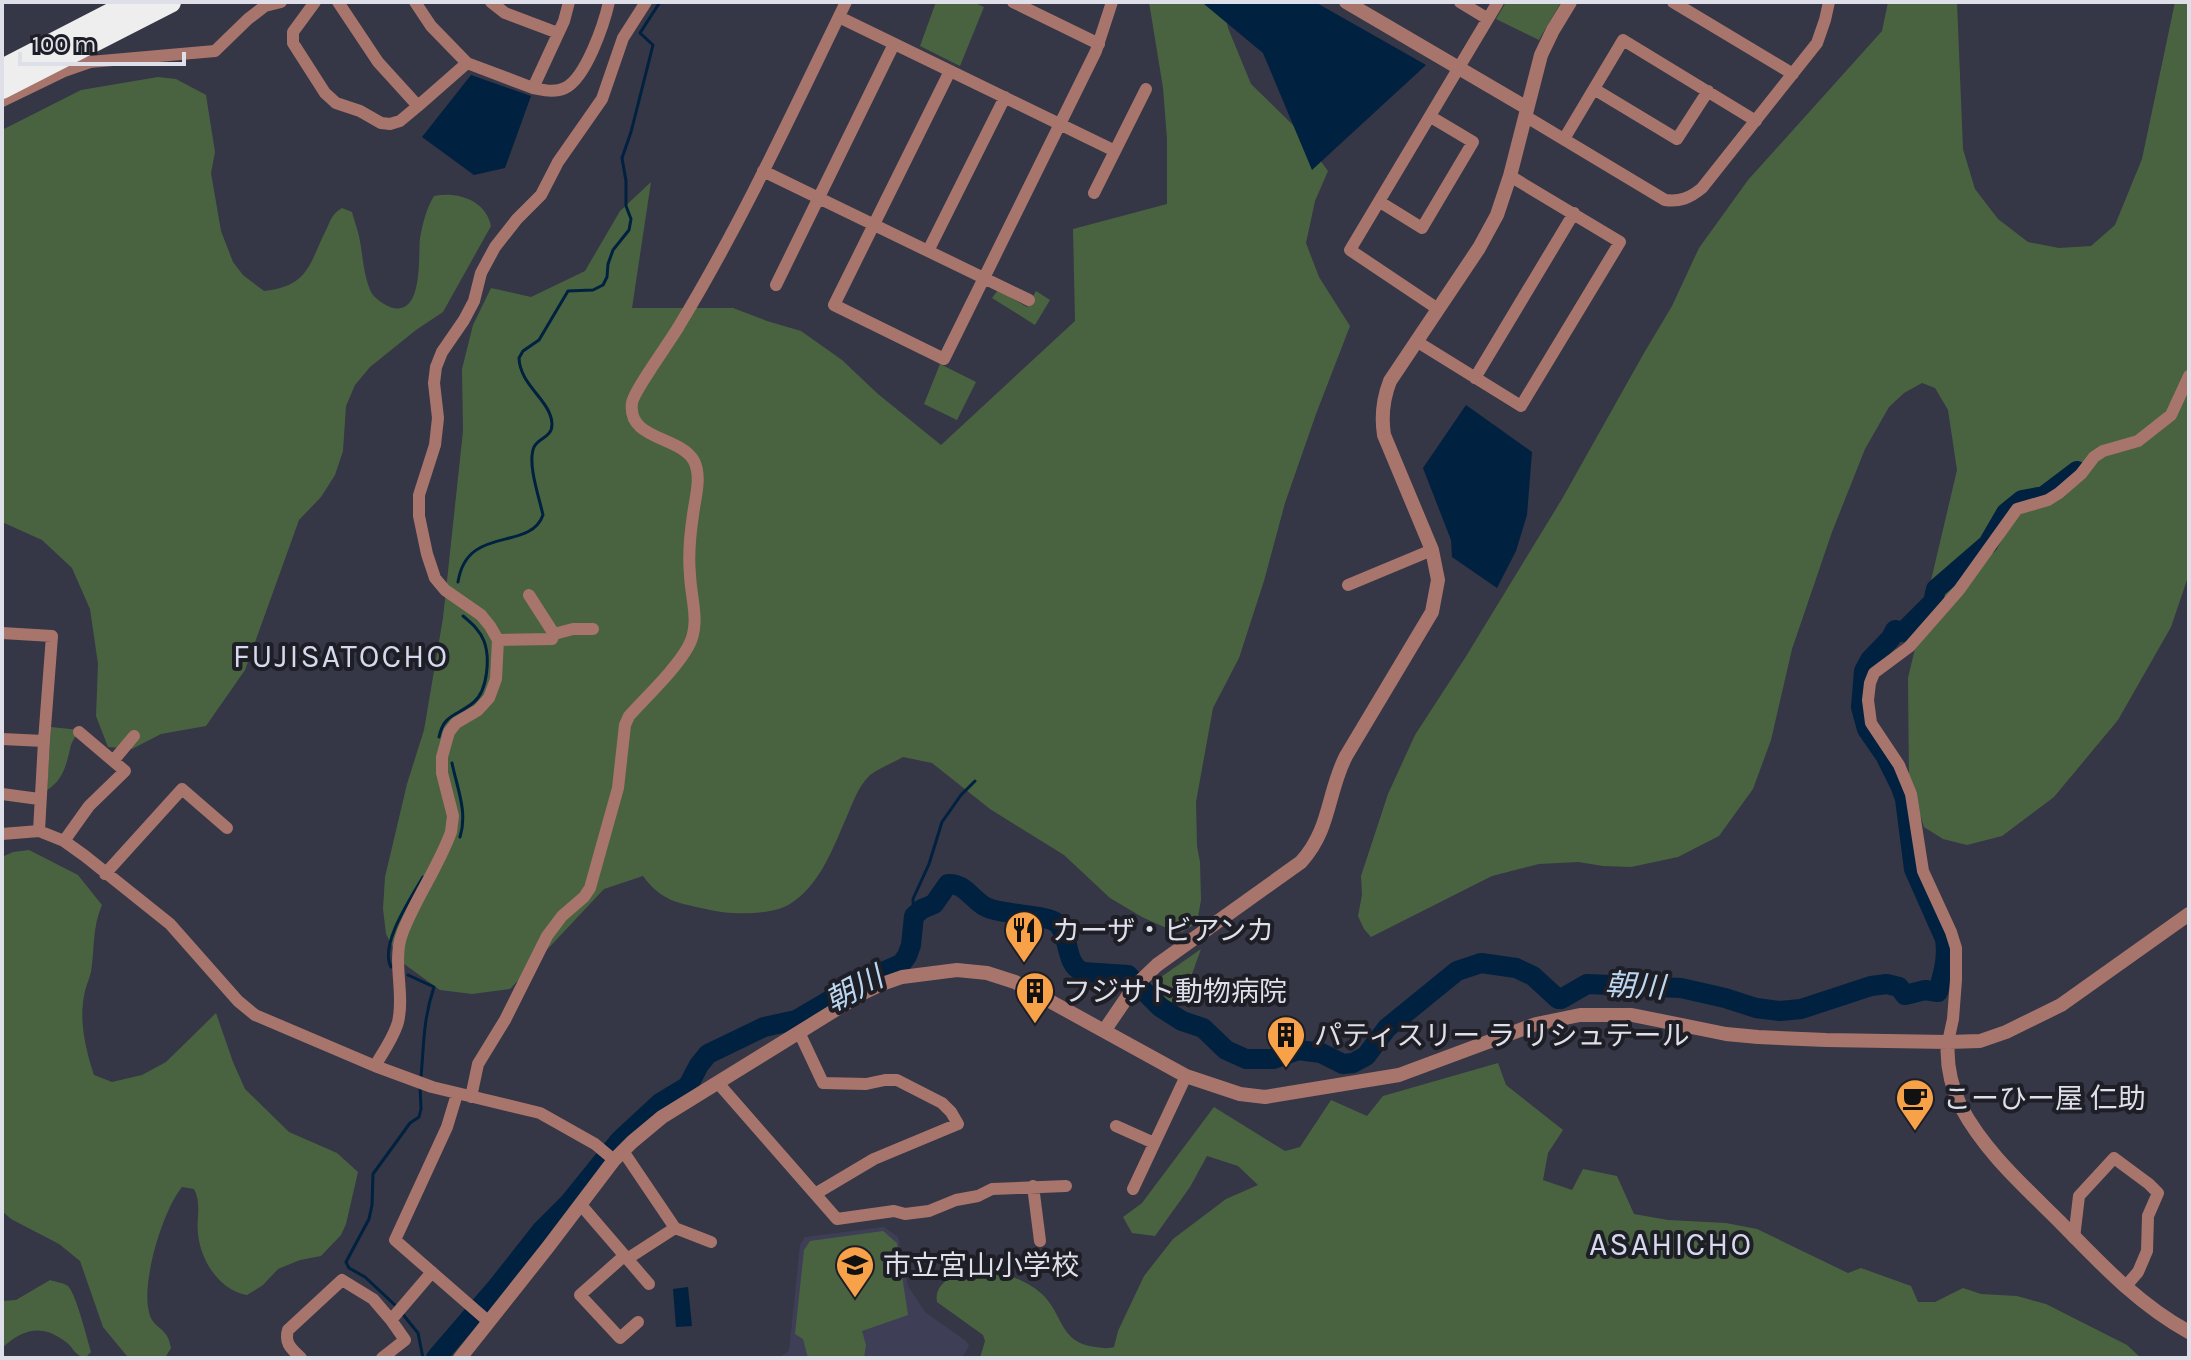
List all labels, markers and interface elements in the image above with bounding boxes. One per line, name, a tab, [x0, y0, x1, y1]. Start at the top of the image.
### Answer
scale bar	[20, 16, 184, 66]
text: 100 m	[32, 30, 97, 58]
district label: FUJISATOCHO	[233, 638, 449, 675]
restaurant icon: カーザ・ビアンカ	[1003, 909, 1045, 964]
place label: カーザ・ビアンカ	[1052, 914, 1274, 947]
water label: 朝川	[819, 958, 892, 1019]
water label: 朝川	[1604, 966, 1669, 1006]
building icon: フジサト動物病院	[1014, 970, 1056, 1025]
place label: フジサト動物病院	[1063, 975, 1287, 1008]
building icon: パティスリー ラ リシュテール	[1265, 1014, 1307, 1069]
place label: パティスリー ラ リシュテール	[1314, 1019, 1690, 1052]
cafe icon: こーひー屋 仁助	[1894, 1077, 1936, 1132]
place label: こーひー屋 仁助	[1943, 1082, 2146, 1115]
district label: ASAHICHO	[1589, 1226, 1753, 1263]
school or university icon: 市立宮山小学校	[834, 1244, 876, 1299]
place label: 市立宮山小学校	[883, 1249, 1079, 1282]

